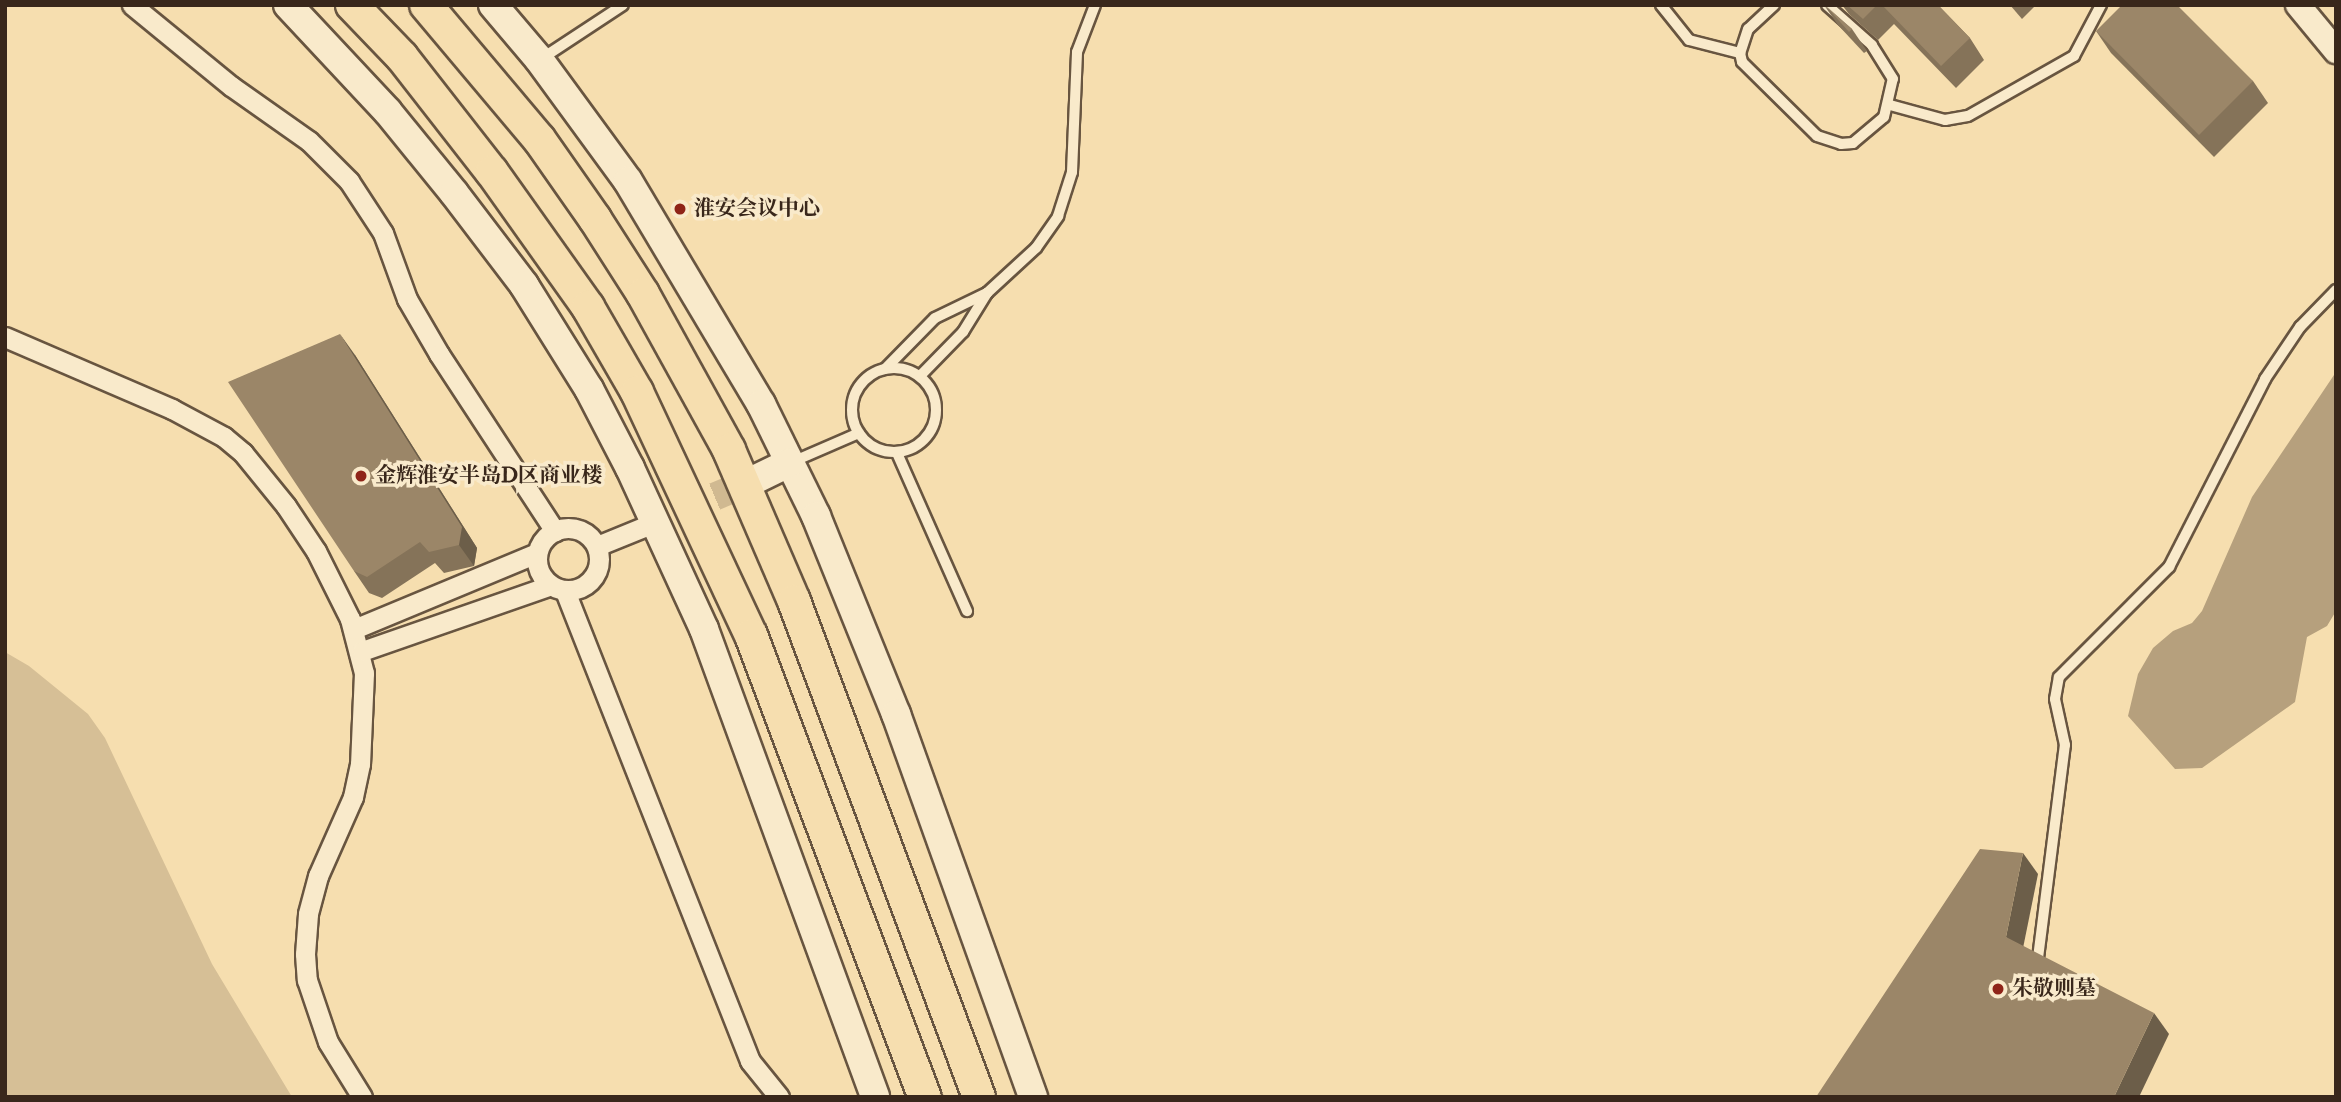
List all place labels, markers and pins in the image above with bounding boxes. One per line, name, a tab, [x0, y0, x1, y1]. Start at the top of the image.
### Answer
place label: 淮安会议中心	[694, 196, 820, 222]
marker: 淮安会议中心	[672, 201, 688, 217]
place label: 金辉淮安半岛D区商业楼	[375, 463, 602, 489]
marker: 金辉淮安半岛D区商业楼	[353, 468, 369, 484]
place label: 朱敬则墓	[2012, 976, 2096, 1002]
marker: 朱敬则墓	[1990, 981, 2006, 997]

